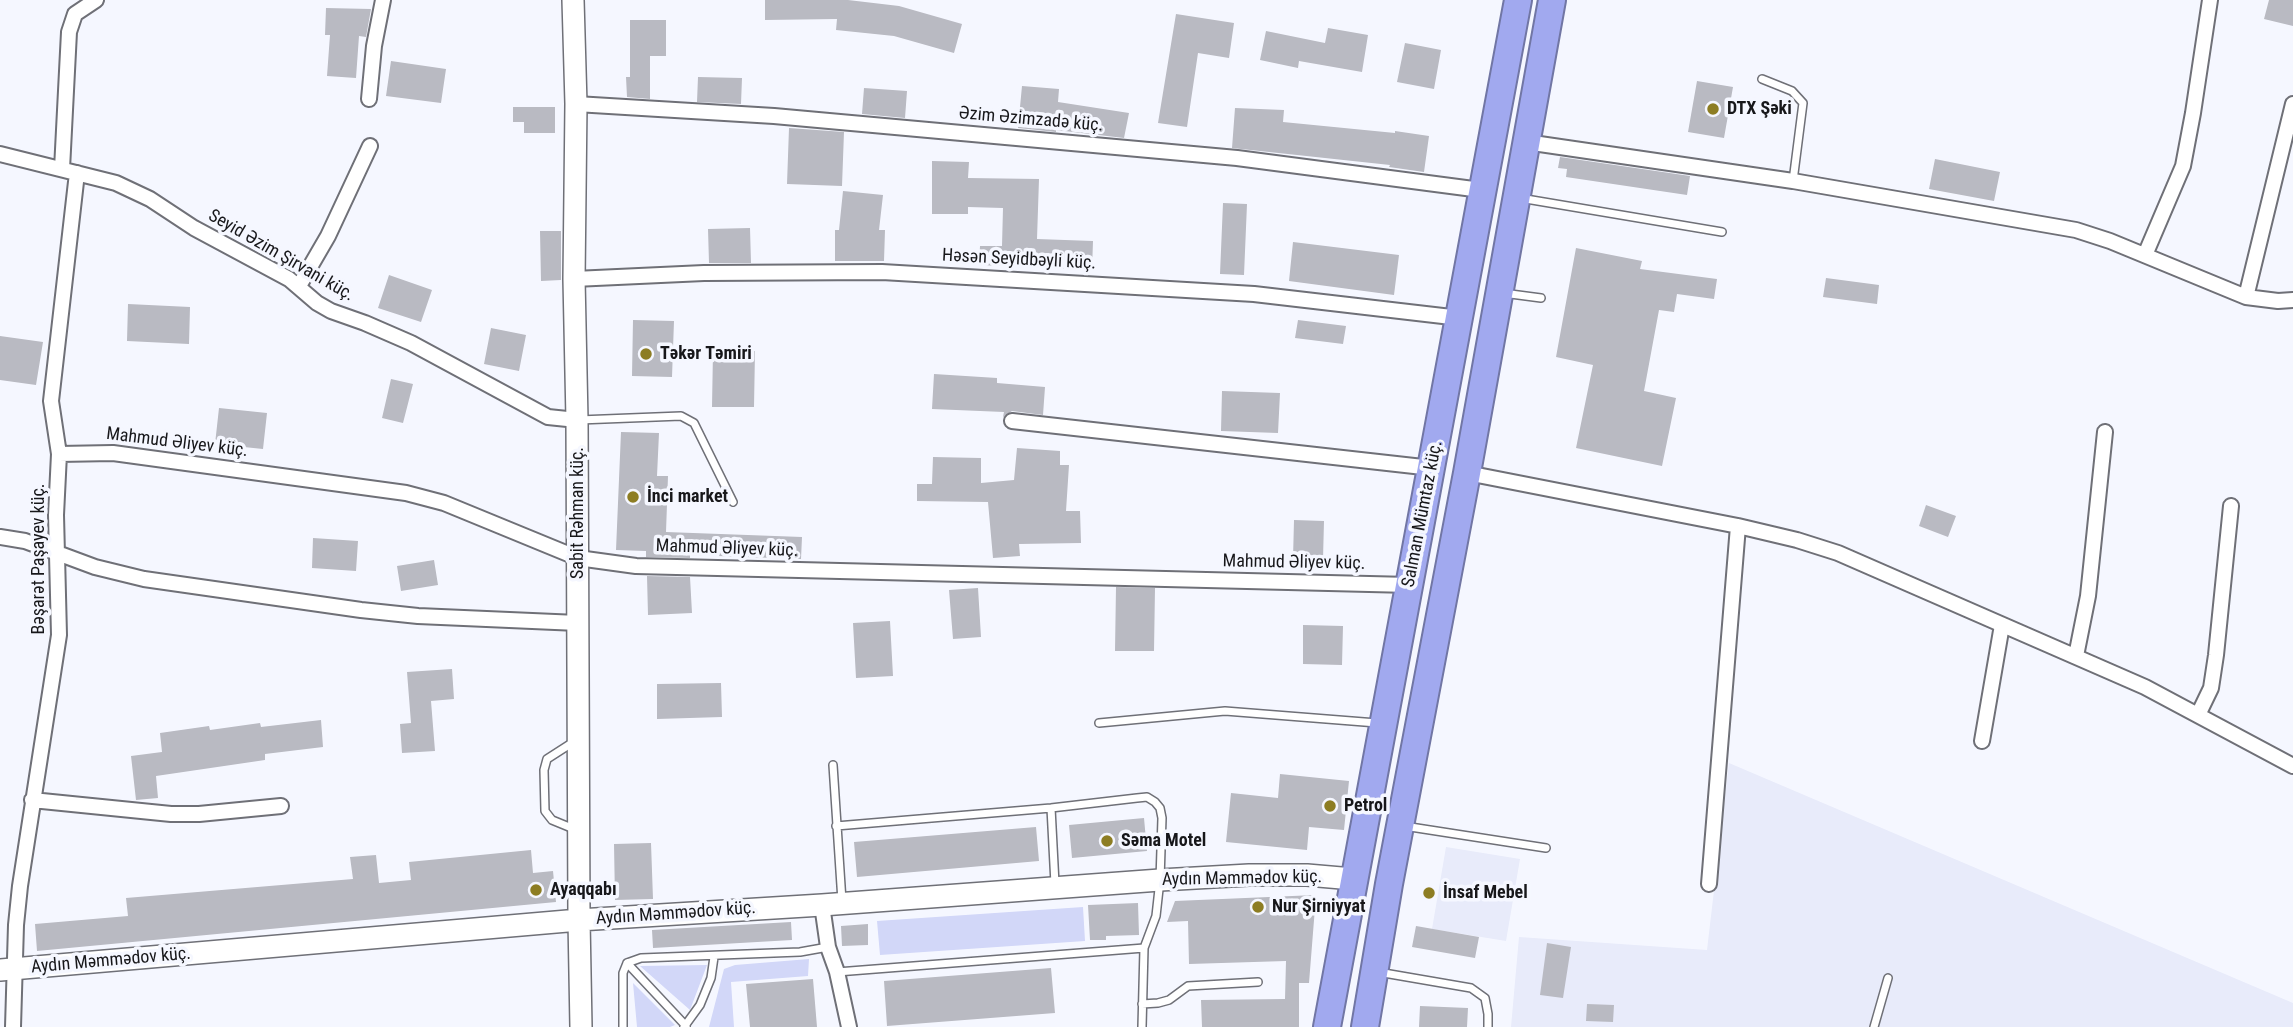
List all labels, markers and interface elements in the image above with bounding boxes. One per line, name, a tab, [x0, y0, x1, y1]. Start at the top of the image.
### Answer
place label: DTX Şəki	[1727, 98, 1792, 120]
marker: DTX Şəki	[1705, 101, 1721, 117]
street label: Əzim Əzimzadə küç.	[958, 103, 1104, 137]
street label: Seyid Əzim Şirvani küç.	[204, 205, 358, 307]
street label: Həsən Seyidbəyli küç.	[941, 245, 1097, 275]
place label: Təkər Təmiri	[660, 343, 752, 365]
marker: Təkər Təmiri	[638, 346, 654, 362]
street label: Mahmud Əliyev küç.	[105, 424, 249, 462]
street label: Salman Mümtaz küç.	[1398, 439, 1448, 589]
street label: Sabit Rəhman küç.	[567, 447, 589, 579]
street label: Bəşarət Paşayev küç.	[28, 484, 50, 634]
place label: İnci market	[647, 486, 728, 508]
marker: İnci market	[625, 489, 641, 505]
street label: Mahmud Əliyev küç.	[655, 536, 799, 562]
street label: Mahmud Əliyev küç.	[1222, 551, 1366, 575]
place label: Petrol	[1344, 795, 1387, 817]
marker: Petrol	[1322, 798, 1338, 814]
place label: Səma Motel	[1121, 830, 1206, 852]
marker: Səma Motel	[1099, 833, 1115, 849]
street label: Aydın Məmmədov küç.	[1162, 867, 1322, 891]
place label: Ayaqqabı	[550, 879, 617, 901]
marker: Ayaqqabı	[528, 882, 544, 898]
place label: İnsaf Mebel	[1443, 882, 1528, 904]
marker: İnsaf Mebel	[1421, 885, 1437, 901]
place label: Nur Şirniyyat	[1272, 896, 1365, 918]
street label: Aydın Məmmədov küç.	[595, 898, 757, 930]
marker: Nur Şirniyyat	[1250, 899, 1266, 915]
street label: Aydın Məmmədov küç.	[30, 943, 192, 979]

